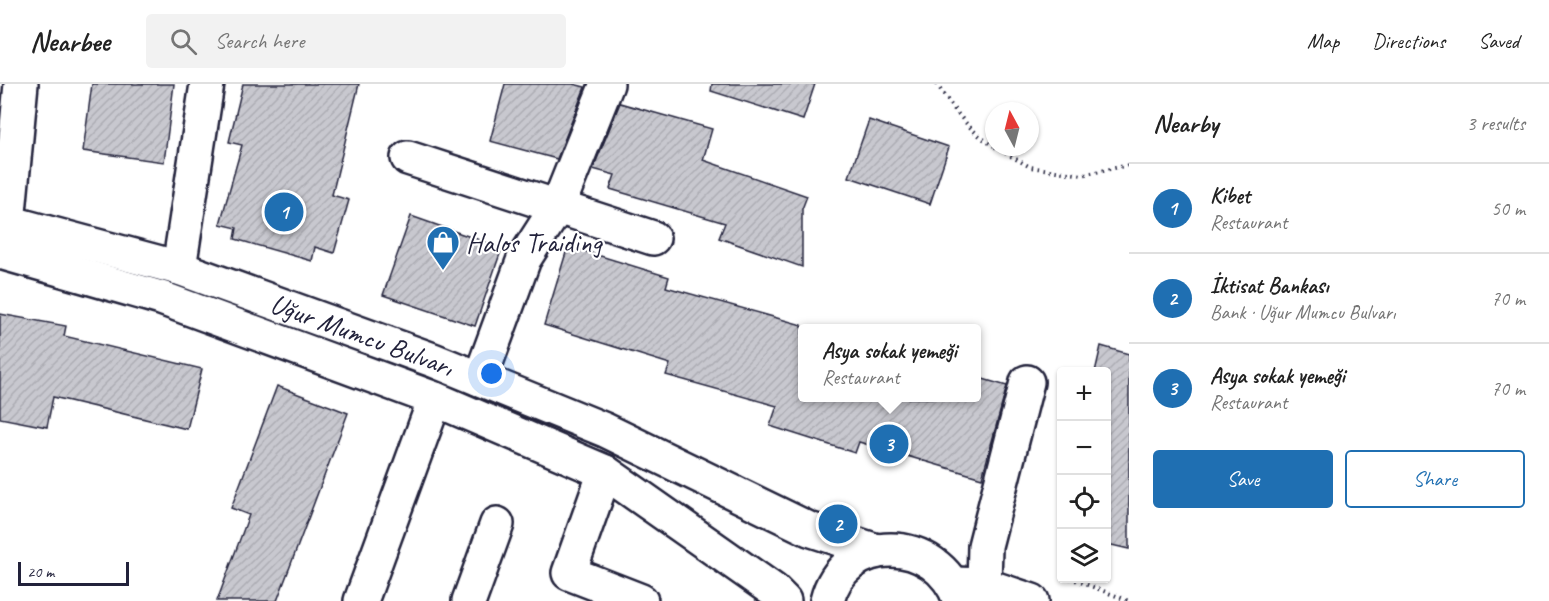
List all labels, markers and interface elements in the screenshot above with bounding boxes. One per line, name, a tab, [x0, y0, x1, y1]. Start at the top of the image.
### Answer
search box	[146, 14, 566, 68]
text: Nearbee	[30, 24, 110, 59]
icon: search	[167, 25, 200, 58]
text: Search here	[215, 27, 304, 55]
text: Map	[1307, 28, 1339, 54]
text: Directions	[1372, 28, 1445, 54]
text: Saved	[1478, 28, 1519, 54]
north arrow	[985, 102, 1039, 156]
text: Nearby	[1153, 107, 1218, 140]
text: 3 results	[1466, 111, 1525, 136]
text: Kibet	[1210, 182, 1250, 210]
pin: 1	[264, 190, 304, 234]
text: 1	[1168, 196, 1177, 221]
text: 50 m	[1491, 196, 1525, 221]
text: Restaurant	[1210, 210, 1287, 235]
shop icon: Halos Traiding	[425, 224, 461, 271]
place label: Halos Traiding	[466, 225, 603, 260]
text: İktisat Bankası	[1210, 272, 1329, 300]
street label: Uğur Mumcu Bulvarı	[266, 285, 460, 385]
text: 2	[1168, 286, 1177, 311]
text: 70 m	[1491, 286, 1525, 311]
text: Bank · Uğur Mumcu Bulvarı	[1210, 300, 1396, 325]
popup	[798, 324, 981, 402]
text: Asya sokak yemeği	[822, 337, 957, 365]
your location	[477, 359, 506, 388]
text: Asya sokak yemeği	[1210, 362, 1345, 390]
text: Restaurant	[822, 365, 900, 390]
map controls	[1057, 367, 1111, 583]
button: +	[1057, 367, 1111, 421]
text: 3	[1168, 376, 1177, 401]
text: 70 m	[1491, 376, 1525, 401]
text: Restaurant	[1210, 390, 1287, 415]
button: −	[1057, 421, 1111, 475]
pin: 3	[870, 422, 908, 466]
button: Save	[1153, 450, 1333, 508]
button: Share	[1345, 450, 1525, 508]
button: locate	[1057, 475, 1111, 529]
pin: 2	[818, 502, 858, 546]
button: layers	[1057, 529, 1111, 583]
scale bar	[18, 559, 129, 586]
text: 20 m	[27, 562, 54, 582]

